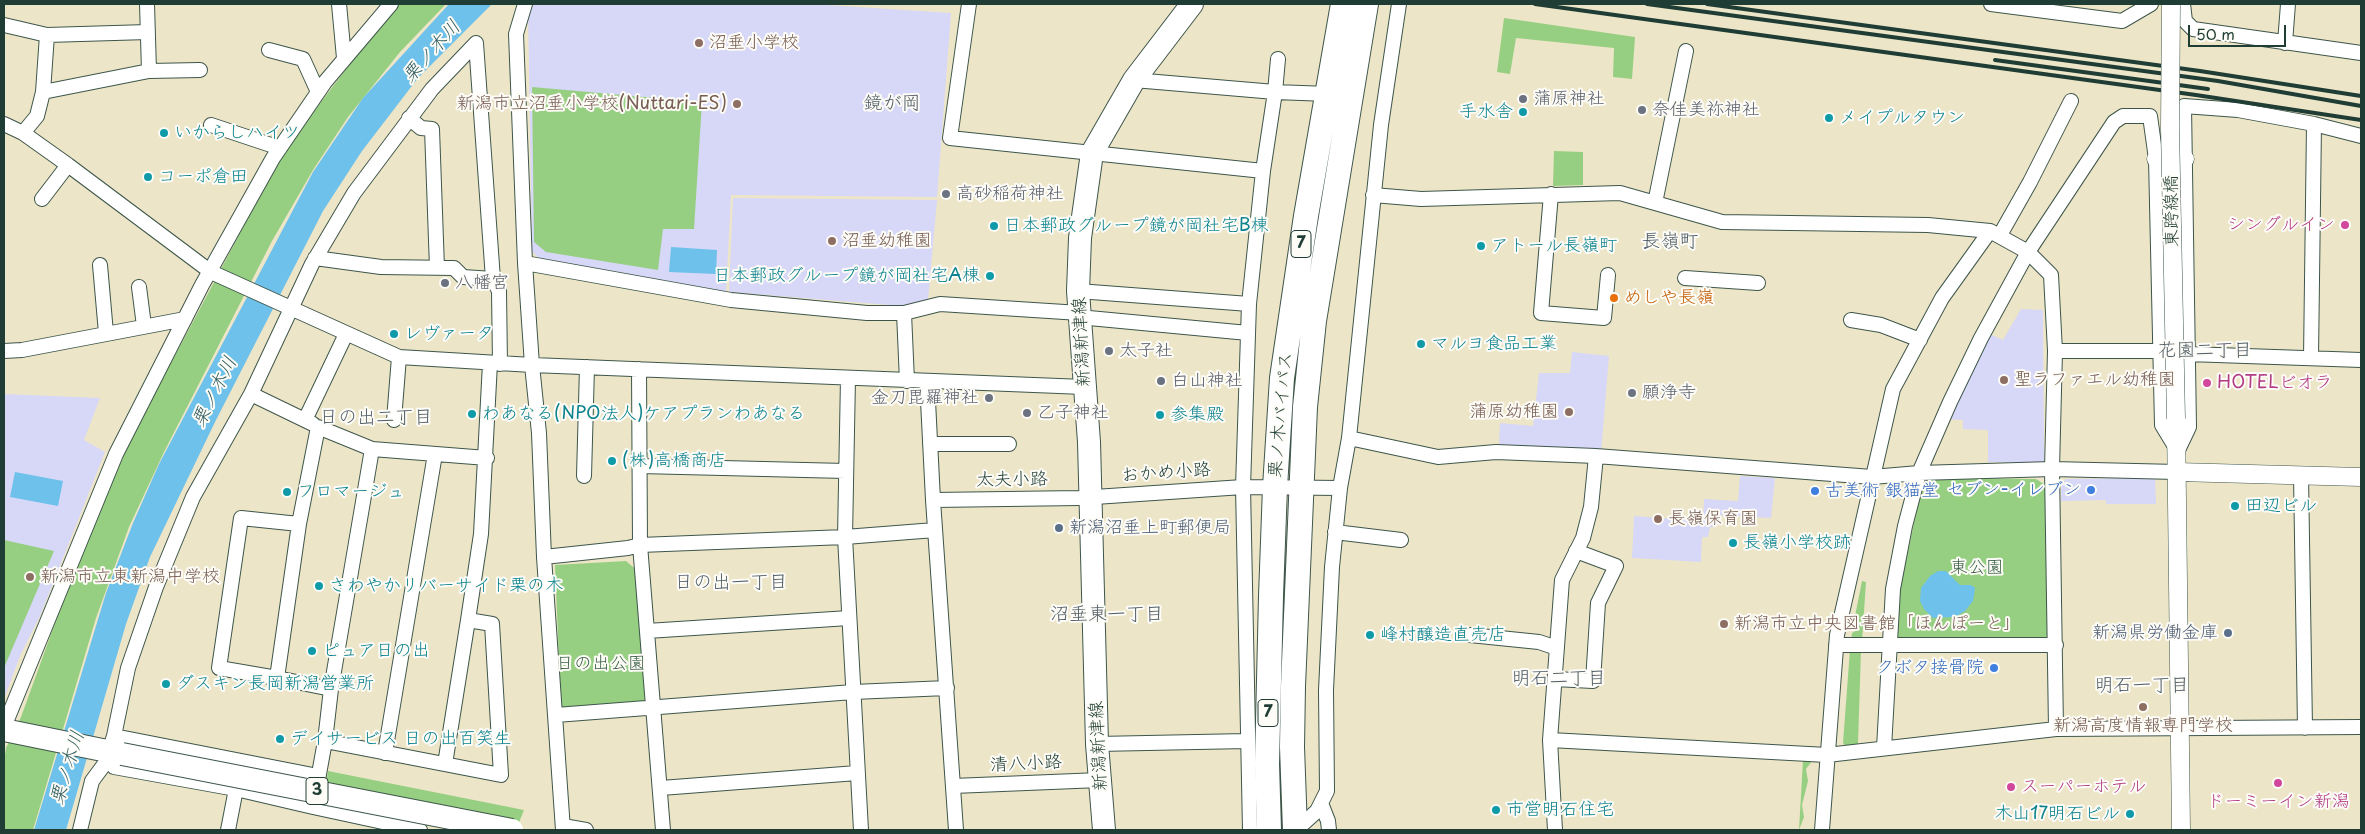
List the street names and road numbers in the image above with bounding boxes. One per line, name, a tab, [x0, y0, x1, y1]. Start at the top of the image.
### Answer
street label: 東跨線橋	[2161, 175, 2183, 247]
road number: 7	[1291, 230, 1311, 258]
street label: 新潟新津線	[1069, 296, 1095, 388]
street label: 栗ノ木バイパス	[1265, 351, 1297, 479]
street label: おかめ小路	[1120, 459, 1212, 487]
street label: 太夫小路	[976, 469, 1048, 491]
street label: 新潟新津線	[1086, 700, 1112, 792]
road number: 7	[1258, 700, 1278, 726]
street label: 清八小路	[989, 751, 1063, 777]
road number: 3	[306, 778, 328, 804]

